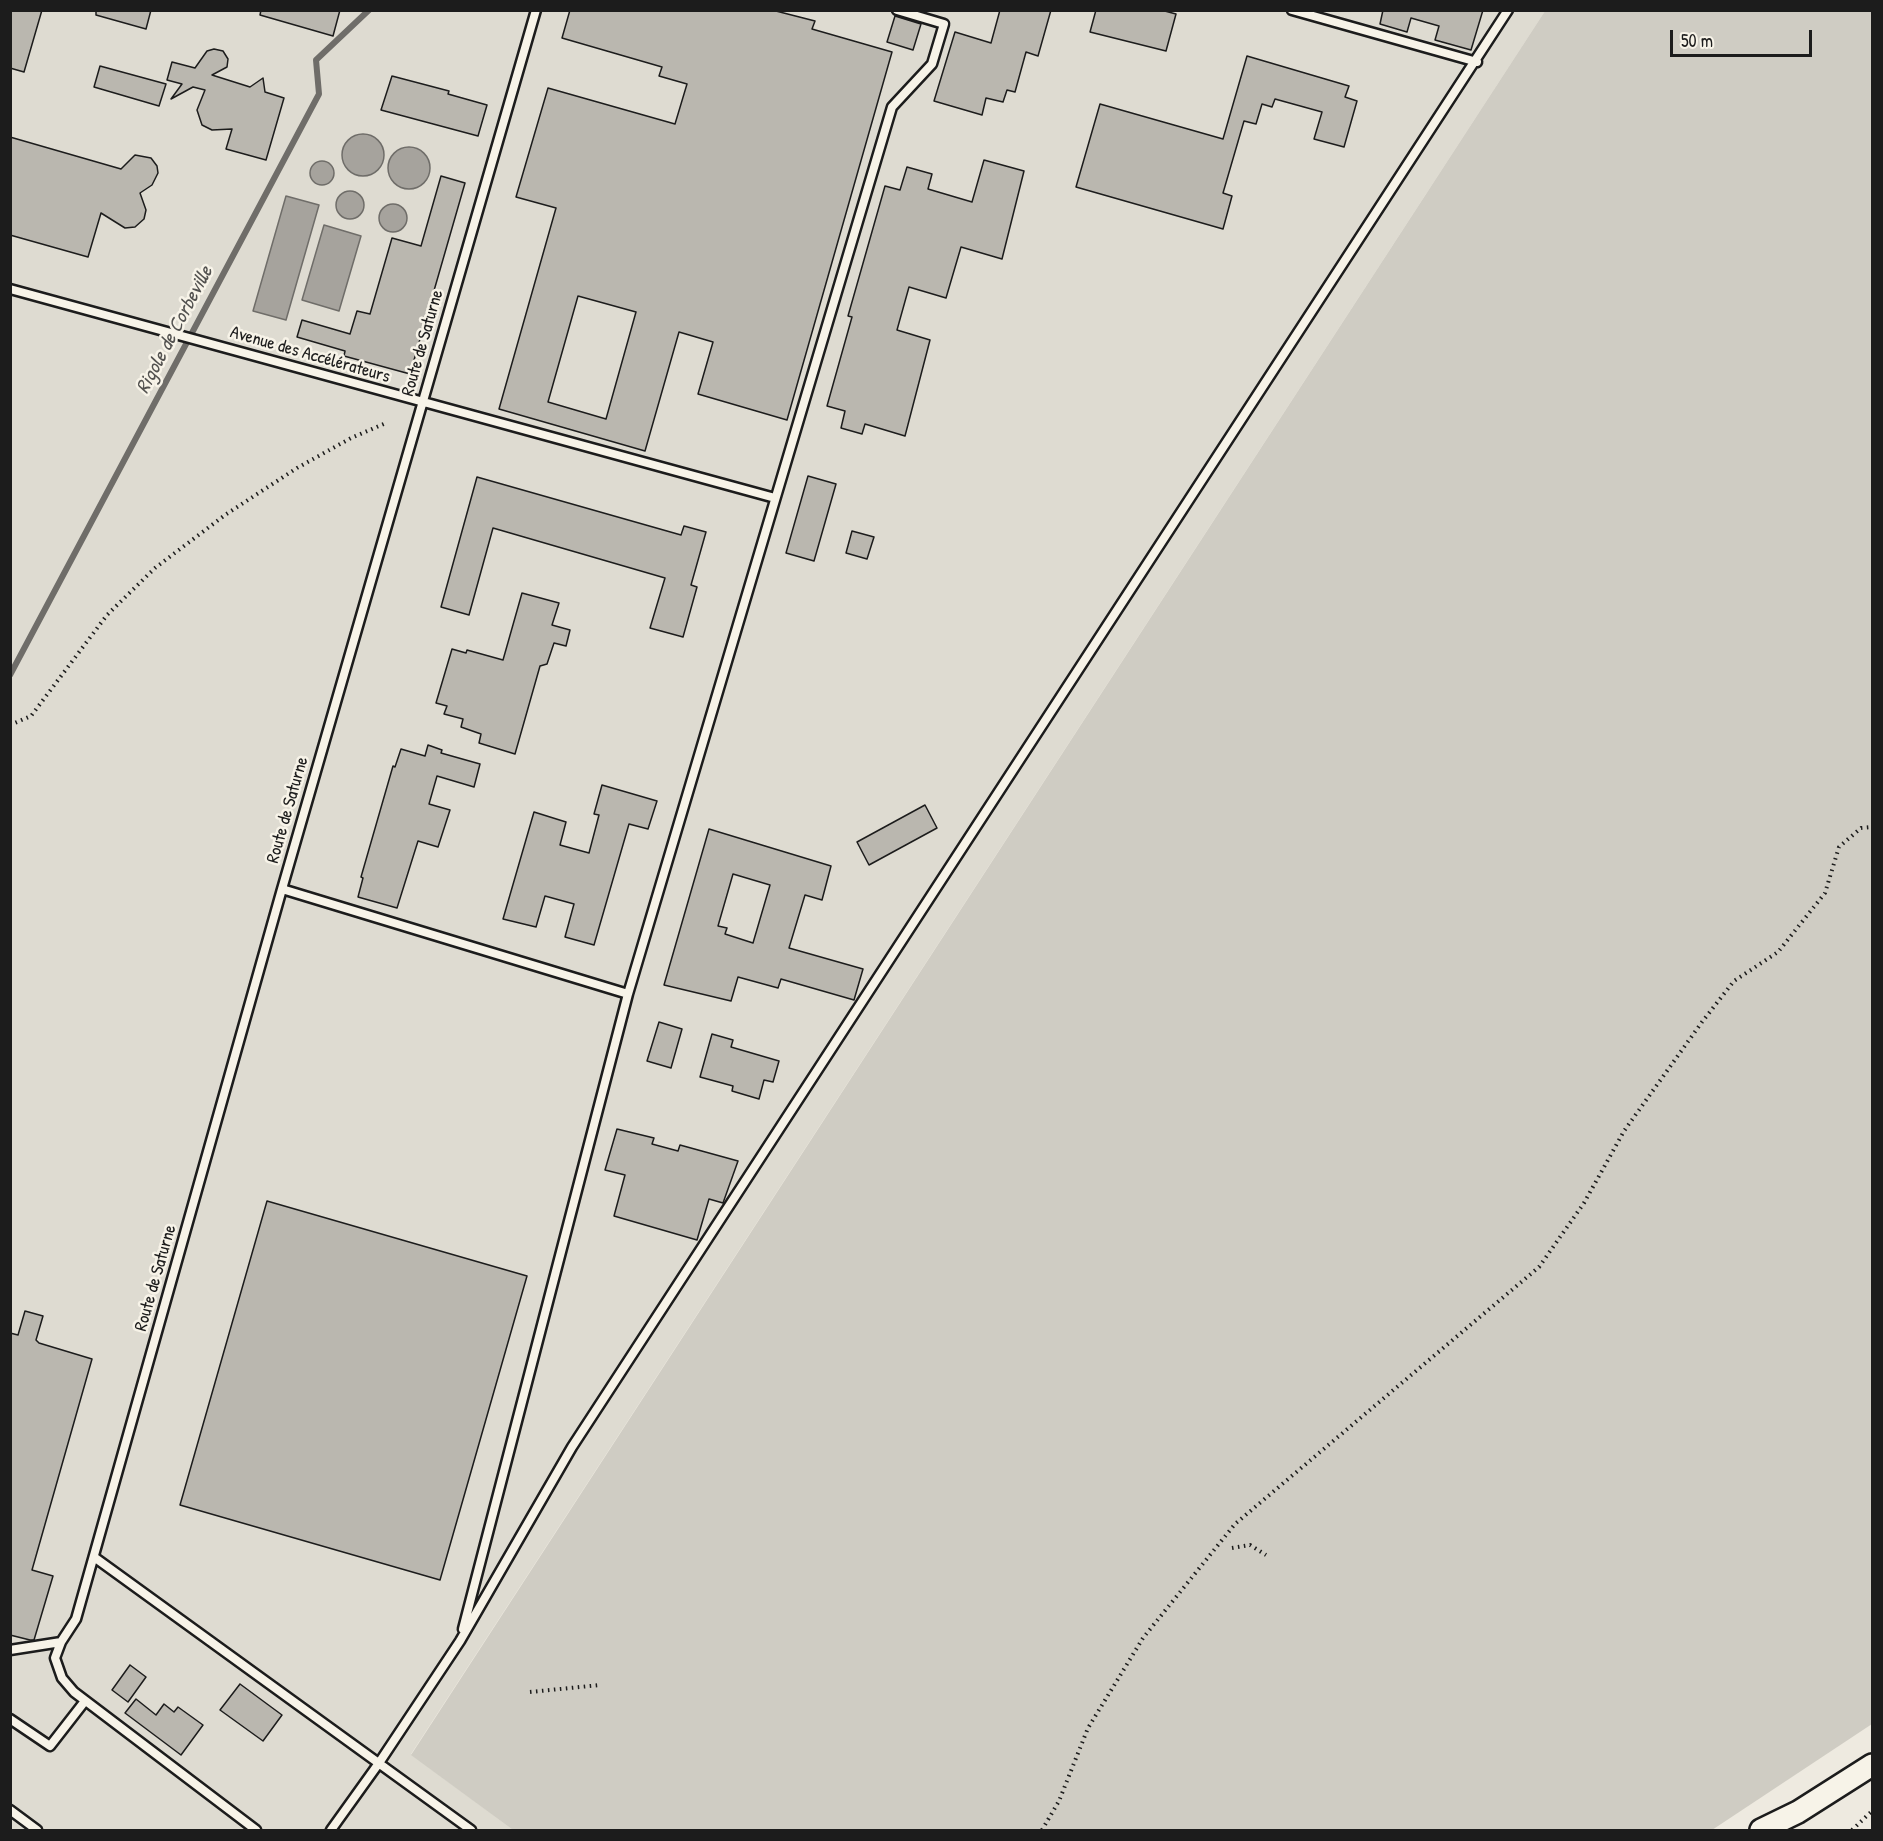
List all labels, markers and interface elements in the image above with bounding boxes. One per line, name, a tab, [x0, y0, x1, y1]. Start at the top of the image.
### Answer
scale bar	[1673, 18, 1816, 56]
text: 50 m	[1681, 28, 1713, 53]
water label: Rigole de Corbeville	[131, 262, 219, 398]
street label: Route de Saturne	[398, 287, 448, 399]
street label: Avenue des Accélérateurs	[228, 322, 392, 388]
street label: Route de Saturne	[263, 754, 313, 866]
street label: Route de Saturne	[131, 1222, 181, 1334]

